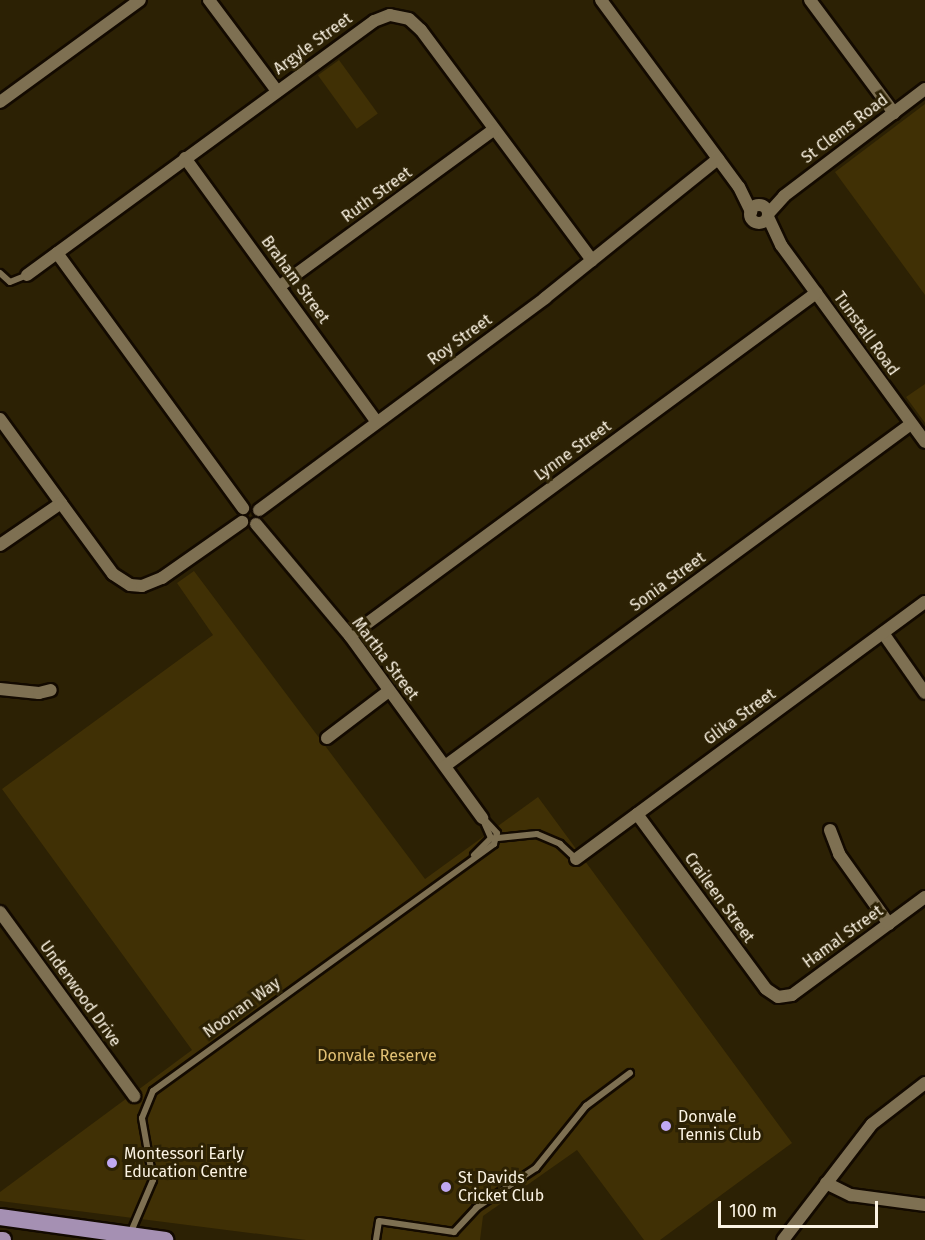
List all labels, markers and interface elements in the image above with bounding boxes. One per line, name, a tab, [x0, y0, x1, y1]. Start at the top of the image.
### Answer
street label: Argyle Street	[270, 9, 356, 79]
street label: St Clems Road	[798, 90, 892, 168]
street label: Ruth Street	[338, 163, 416, 227]
street label: Braham Street	[257, 232, 333, 328]
street label: Tunstall Road	[829, 289, 903, 379]
street label: Roy Street	[424, 310, 496, 370]
street label: Lynne Street	[531, 417, 615, 485]
street label: Sonia Street	[627, 548, 709, 616]
street label: Martha Street	[348, 614, 422, 704]
street label: Glika Street	[701, 685, 779, 749]
street label: Craileen Street	[680, 849, 758, 947]
street label: Hamal Street	[799, 902, 887, 972]
street label: Underwood Drive	[35, 937, 125, 1051]
street label: Noonan Way	[200, 974, 284, 1042]
park label: Donvale Reserve	[317, 1046, 437, 1066]
place label: Donvale Tennis Club	[678, 1107, 761, 1145]
marker: Donvale Tennis Club	[659, 1119, 673, 1133]
place label: Montessori Early Education Centre	[124, 1144, 247, 1182]
marker: Montessori Early Education Centre	[105, 1156, 119, 1170]
place label: St Davids Cricket Club	[458, 1168, 544, 1206]
marker: St Davids Cricket Club	[439, 1180, 453, 1194]
scale bar	[721, 1189, 882, 1227]
text: 100 m	[729, 1200, 777, 1222]

